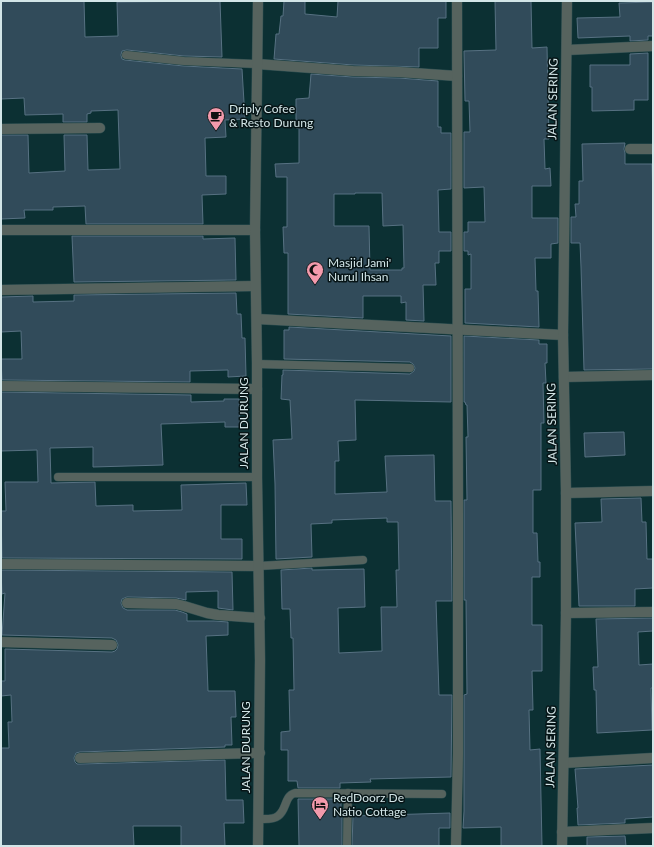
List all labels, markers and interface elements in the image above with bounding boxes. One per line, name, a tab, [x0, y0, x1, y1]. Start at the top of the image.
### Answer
street label: JALAN SERING	[544, 58, 561, 140]
place label: Driply Cofee & Resto Durung	[229, 101, 313, 130]
cafe icon: Driply Cofee & Resto Durung	[206, 106, 226, 131]
place label: Masjid Jami' Nurul Ihsan	[328, 255, 391, 284]
mosque icon: Masjid Jami' Nurul Ihsan	[305, 260, 325, 285]
street label: JALAN DURUNG	[236, 377, 251, 469]
street label: JALAN SERING	[543, 383, 560, 465]
street label: JALAN DURUNG	[238, 701, 253, 793]
street label: JALAN SERING	[542, 706, 559, 788]
place label: RedDoorz De Natio Cottage	[333, 790, 406, 819]
hotel icon: RedDoorz De Natio Cottage	[310, 795, 330, 820]

